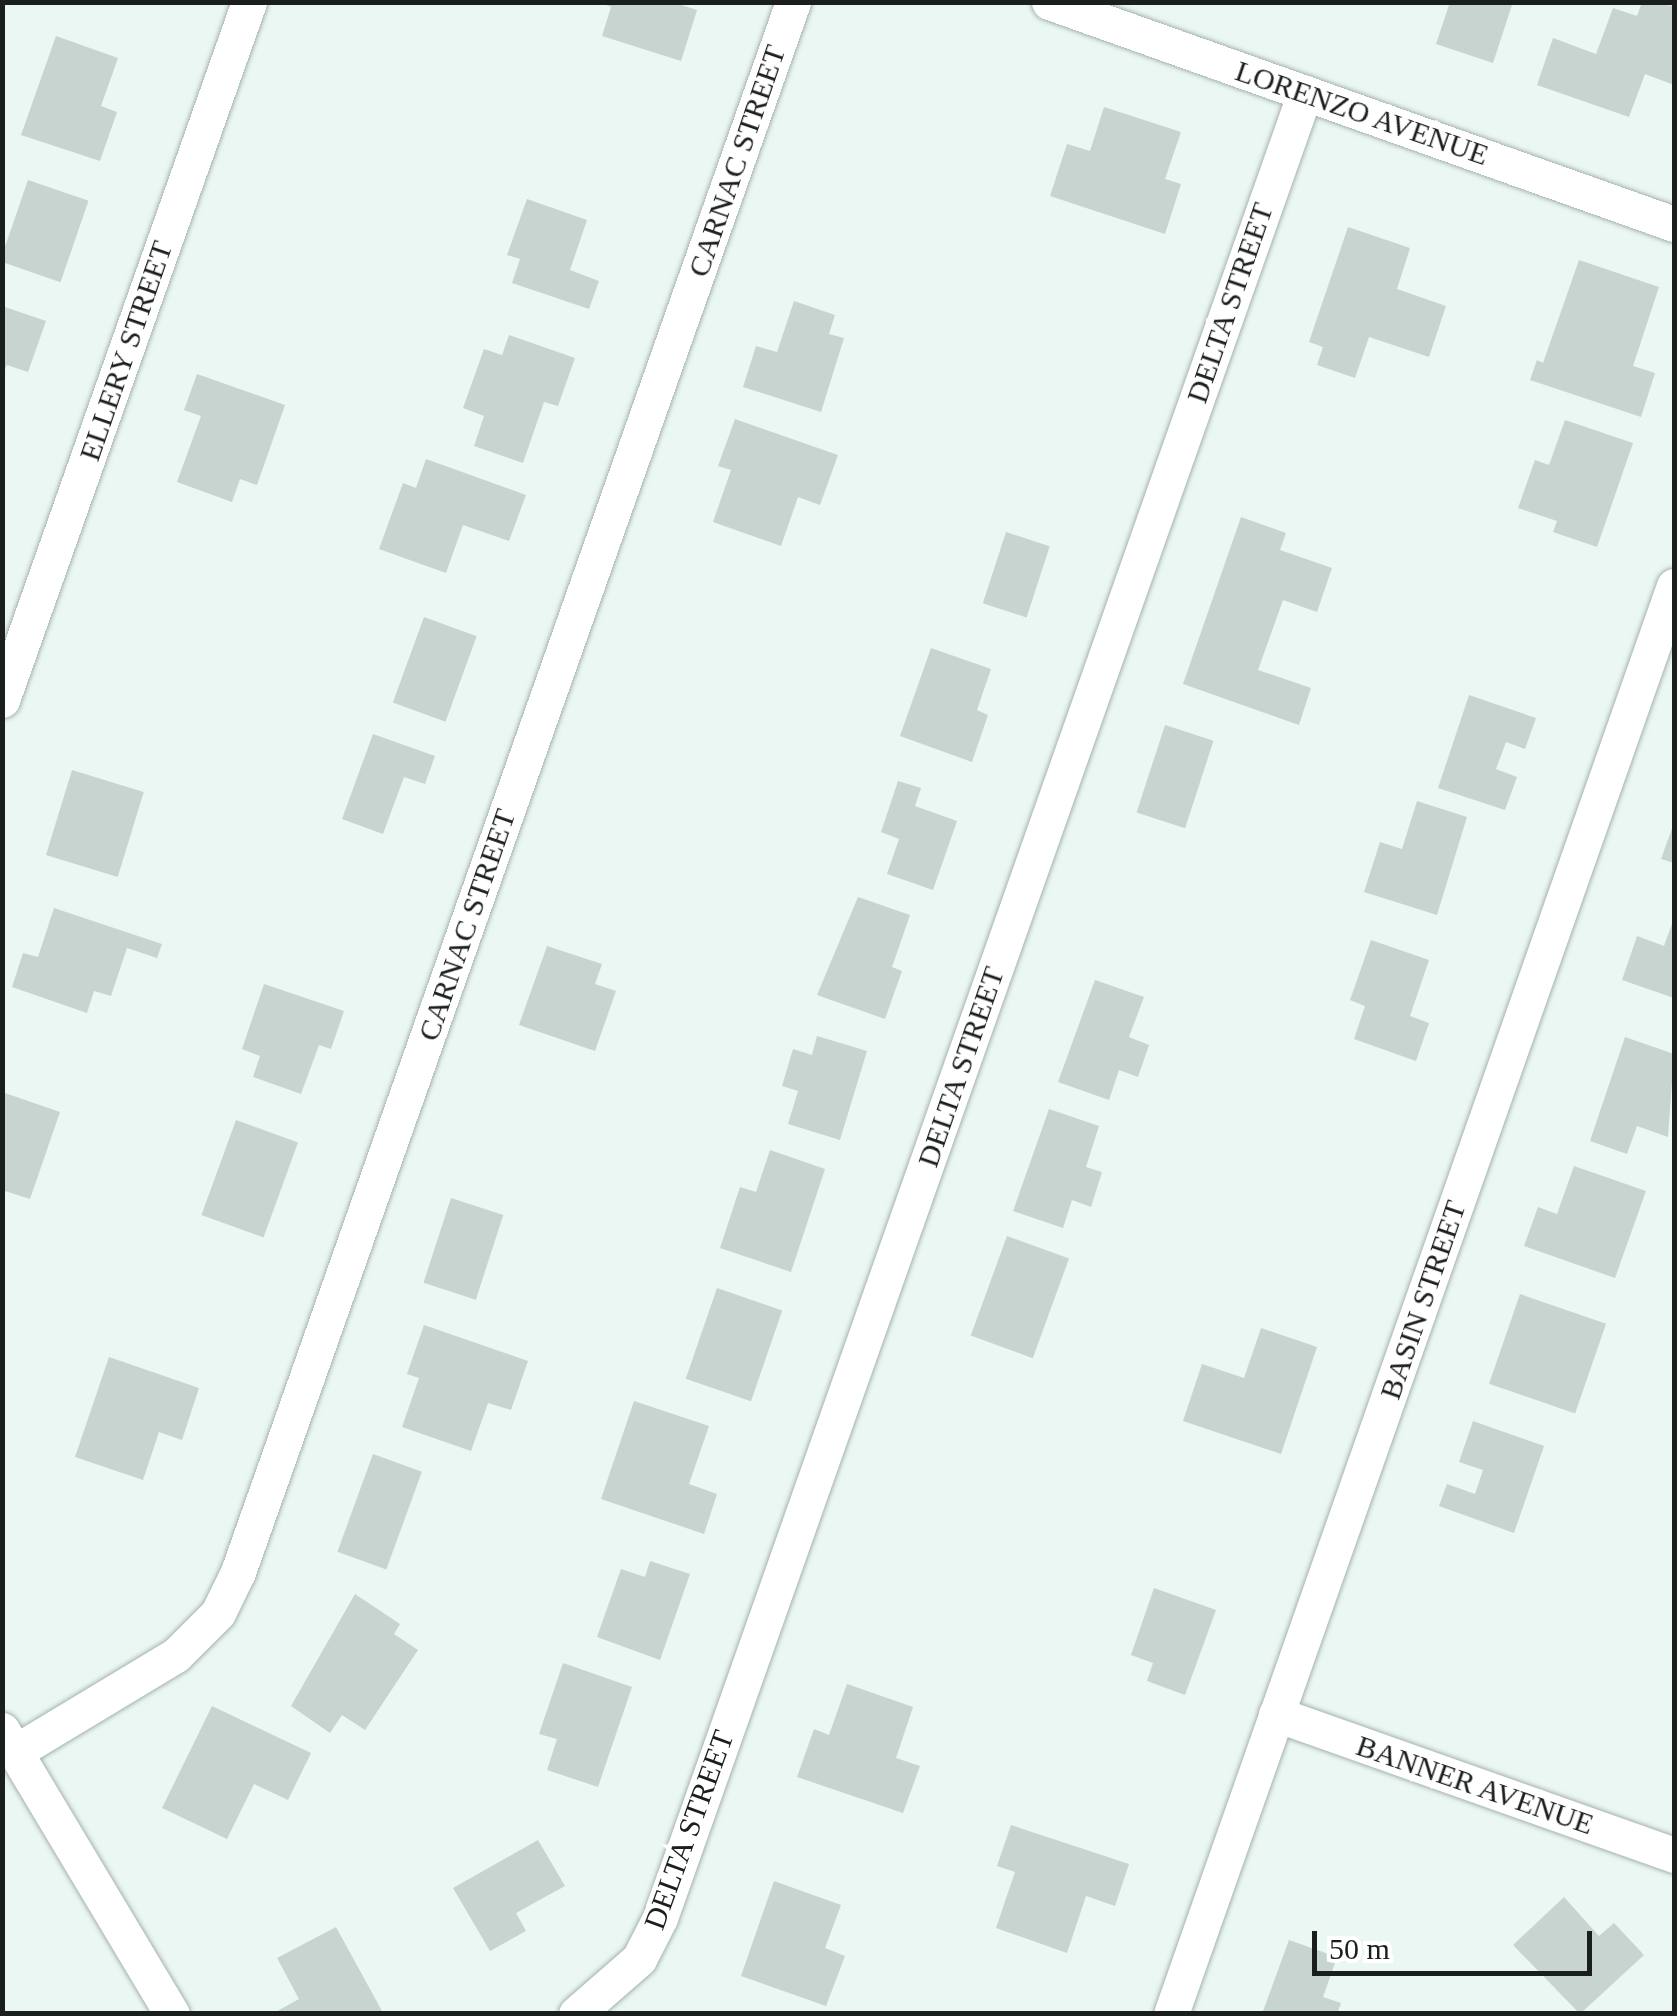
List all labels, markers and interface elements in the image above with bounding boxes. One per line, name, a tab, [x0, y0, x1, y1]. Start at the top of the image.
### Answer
street label: CARNAC STREET	[681, 40, 793, 282]
street label: LORENZO AVENUE	[1230, 53, 1494, 173]
street label: DELTA STREET	[1179, 198, 1281, 408]
street label: ELLERY STREET	[71, 236, 181, 466]
street label: CARNAC STREET	[411, 804, 523, 1046]
street label: DELTA STREET	[910, 962, 1012, 1172]
street label: BASIN STREET	[1372, 1196, 1474, 1404]
street label: DELTA STREET	[636, 1725, 742, 1935]
street label: BANNER AVENUE	[1351, 1727, 1599, 1843]
scale bar	[1317, 1911, 1597, 1973]
text: 50 m	[1329, 1932, 1390, 1965]

